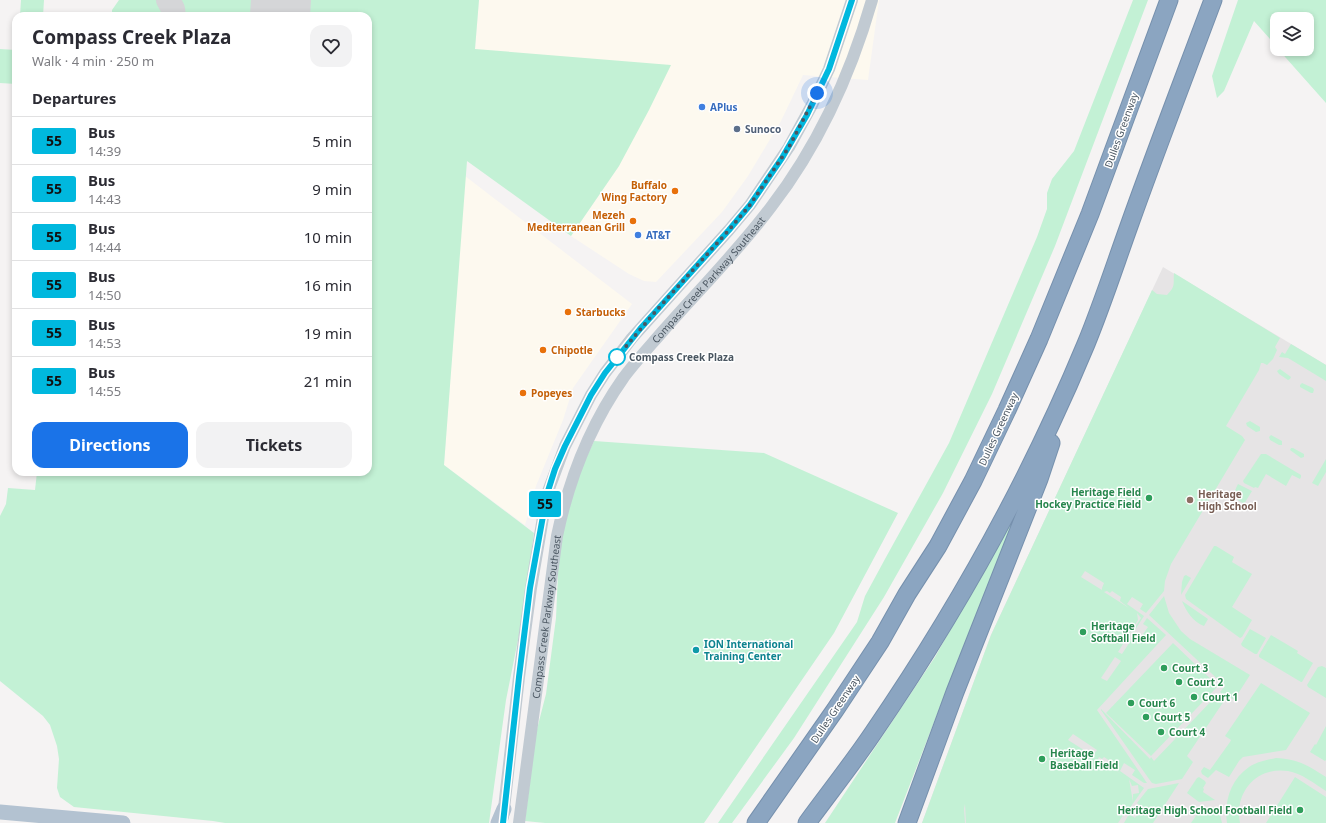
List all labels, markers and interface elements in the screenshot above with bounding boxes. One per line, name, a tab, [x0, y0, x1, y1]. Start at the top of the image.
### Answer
map controls	[1270, 12, 1314, 56]
button: layers	[1270, 12, 1314, 56]
text: Compass Creek Plaza	[32, 24, 231, 50]
button: heart	[310, 25, 352, 67]
text: Walk · 4 min · 250 m	[32, 52, 154, 70]
your location	[807, 83, 827, 103]
text: Departures	[32, 88, 116, 108]
street label: Dulles Greenway	[1101, 90, 1141, 169]
place label: APlus	[710, 100, 738, 114]
marker: APlus	[697, 102, 707, 112]
text: Bus	[88, 122, 115, 142]
place label: Sunoco	[745, 122, 781, 136]
marker: Sunoco	[732, 124, 742, 134]
text: 55	[46, 131, 62, 150]
text: 5 min	[312, 131, 352, 151]
text: 14:39	[88, 142, 121, 160]
text: Bus	[88, 170, 115, 190]
place label: Buffalo Wing Factory	[602, 178, 667, 204]
text: 55	[46, 179, 62, 198]
text: 9 min	[312, 179, 352, 199]
marker: Buffalo Wing Factory	[670, 186, 680, 196]
text: 14:43	[88, 190, 121, 208]
place label: Mezeh Mediterranean Grill	[527, 208, 625, 234]
street label: Compass Creek Parkway Southeast	[649, 213, 768, 346]
marker: Mezeh Mediterranean Grill	[628, 216, 638, 226]
text: Bus	[88, 218, 115, 238]
text: 55	[46, 227, 62, 246]
text: 10 min	[304, 227, 352, 247]
place label: AT&T	[646, 228, 671, 242]
marker: AT&T	[633, 230, 643, 240]
text: 14:44	[88, 238, 121, 256]
text: Bus	[88, 266, 115, 286]
text: 55	[46, 275, 62, 294]
text: 16 min	[304, 275, 352, 295]
text: 14:50	[88, 286, 121, 304]
place label: Starbucks	[576, 305, 626, 319]
marker: Starbucks	[563, 307, 573, 317]
text: Bus	[88, 314, 115, 334]
text: 55	[46, 323, 62, 342]
text: 19 min	[304, 323, 352, 343]
text: 14:53	[88, 334, 121, 352]
place label: Chipotle	[551, 343, 593, 357]
marker: Chipotle	[538, 345, 548, 355]
marker: Compass Creek Plaza	[608, 348, 626, 366]
place label: Compass Creek Plaza	[629, 350, 734, 364]
text: Bus	[88, 362, 115, 382]
text: 55	[46, 371, 62, 390]
text: 21 min	[304, 371, 352, 391]
text: 14:55	[88, 382, 121, 400]
place label: Popeyes	[531, 386, 572, 400]
marker: Popeyes	[518, 388, 528, 398]
street label: Dulles Greenway	[975, 389, 1021, 468]
button: Directions	[32, 422, 188, 468]
button: Tickets	[196, 422, 352, 468]
place label: Heritage Field Hockey Practice Field	[1035, 485, 1141, 511]
place label: Heritage High School	[1198, 487, 1257, 513]
line badge: 55	[527, 491, 563, 517]
marker: Heritage Field Hockey Practice Field	[1144, 493, 1154, 503]
text: 55	[537, 494, 553, 513]
marker: Heritage High School	[1185, 495, 1195, 505]
street label: Compass Creek Parkway Southeast	[529, 534, 564, 699]
place label: Heritage Softball Field	[1091, 619, 1156, 645]
marker: Heritage Softball Field	[1078, 627, 1088, 637]
place label: ION International Training Center	[704, 637, 793, 663]
marker: ION International Training Center	[691, 645, 701, 655]
place label: Court 3	[1172, 661, 1209, 675]
marker: Court 3	[1159, 663, 1169, 673]
street label: Dulles Greenway	[807, 672, 863, 746]
place label: Court 2	[1187, 675, 1224, 689]
marker: Court 2	[1174, 677, 1184, 687]
place label: Court 1	[1202, 690, 1238, 704]
marker: Court 1	[1189, 692, 1199, 702]
place label: Court 6	[1139, 696, 1176, 710]
marker: Court 6	[1126, 698, 1136, 708]
place label: Court 5	[1154, 710, 1191, 724]
marker: Court 5	[1141, 712, 1151, 722]
place label: Court 4	[1169, 725, 1206, 739]
marker: Court 4	[1156, 727, 1166, 737]
place label: Heritage Baseball Field	[1050, 746, 1118, 772]
marker: Heritage Baseball Field	[1037, 754, 1047, 764]
place label: Heritage High School Football Field	[1117, 803, 1292, 817]
marker: Heritage High School Football Field	[1295, 805, 1305, 815]

